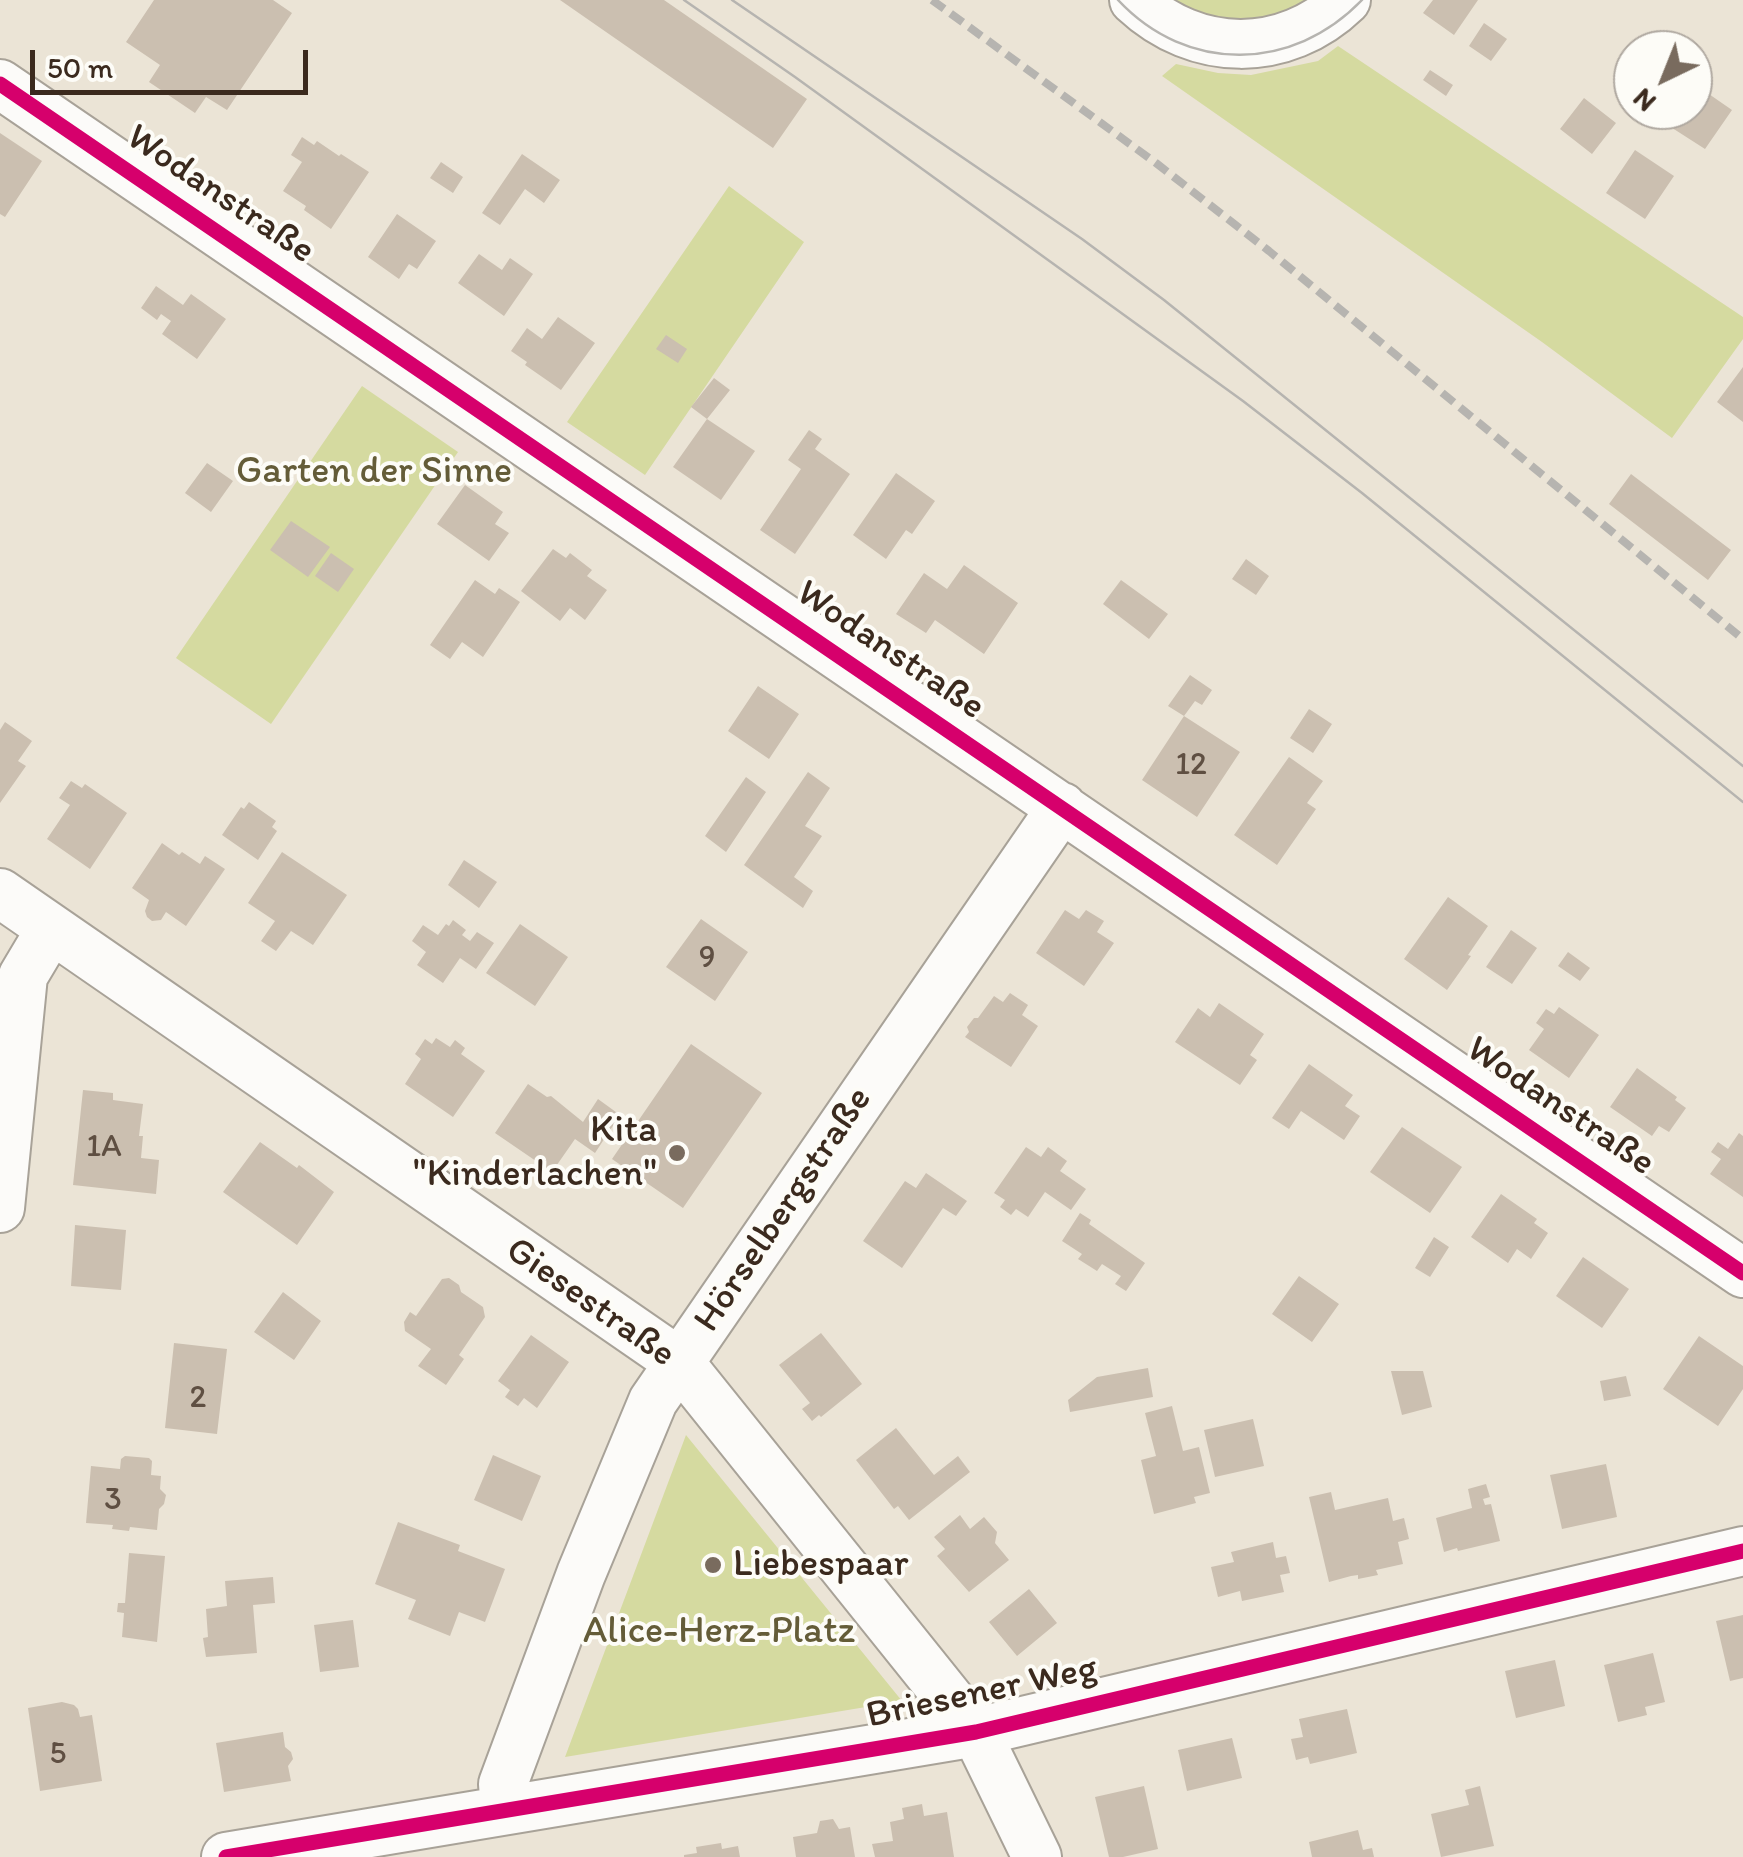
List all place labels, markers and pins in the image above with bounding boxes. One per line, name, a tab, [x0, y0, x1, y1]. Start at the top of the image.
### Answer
place label: Kita "Kinderlachen"	[413, 1108, 657, 1198]
marker: Kita "Kinderlachen"	[666, 1142, 688, 1164]
place label: Liebespaar	[733, 1542, 909, 1588]
marker: Liebespaar	[702, 1554, 724, 1576]

